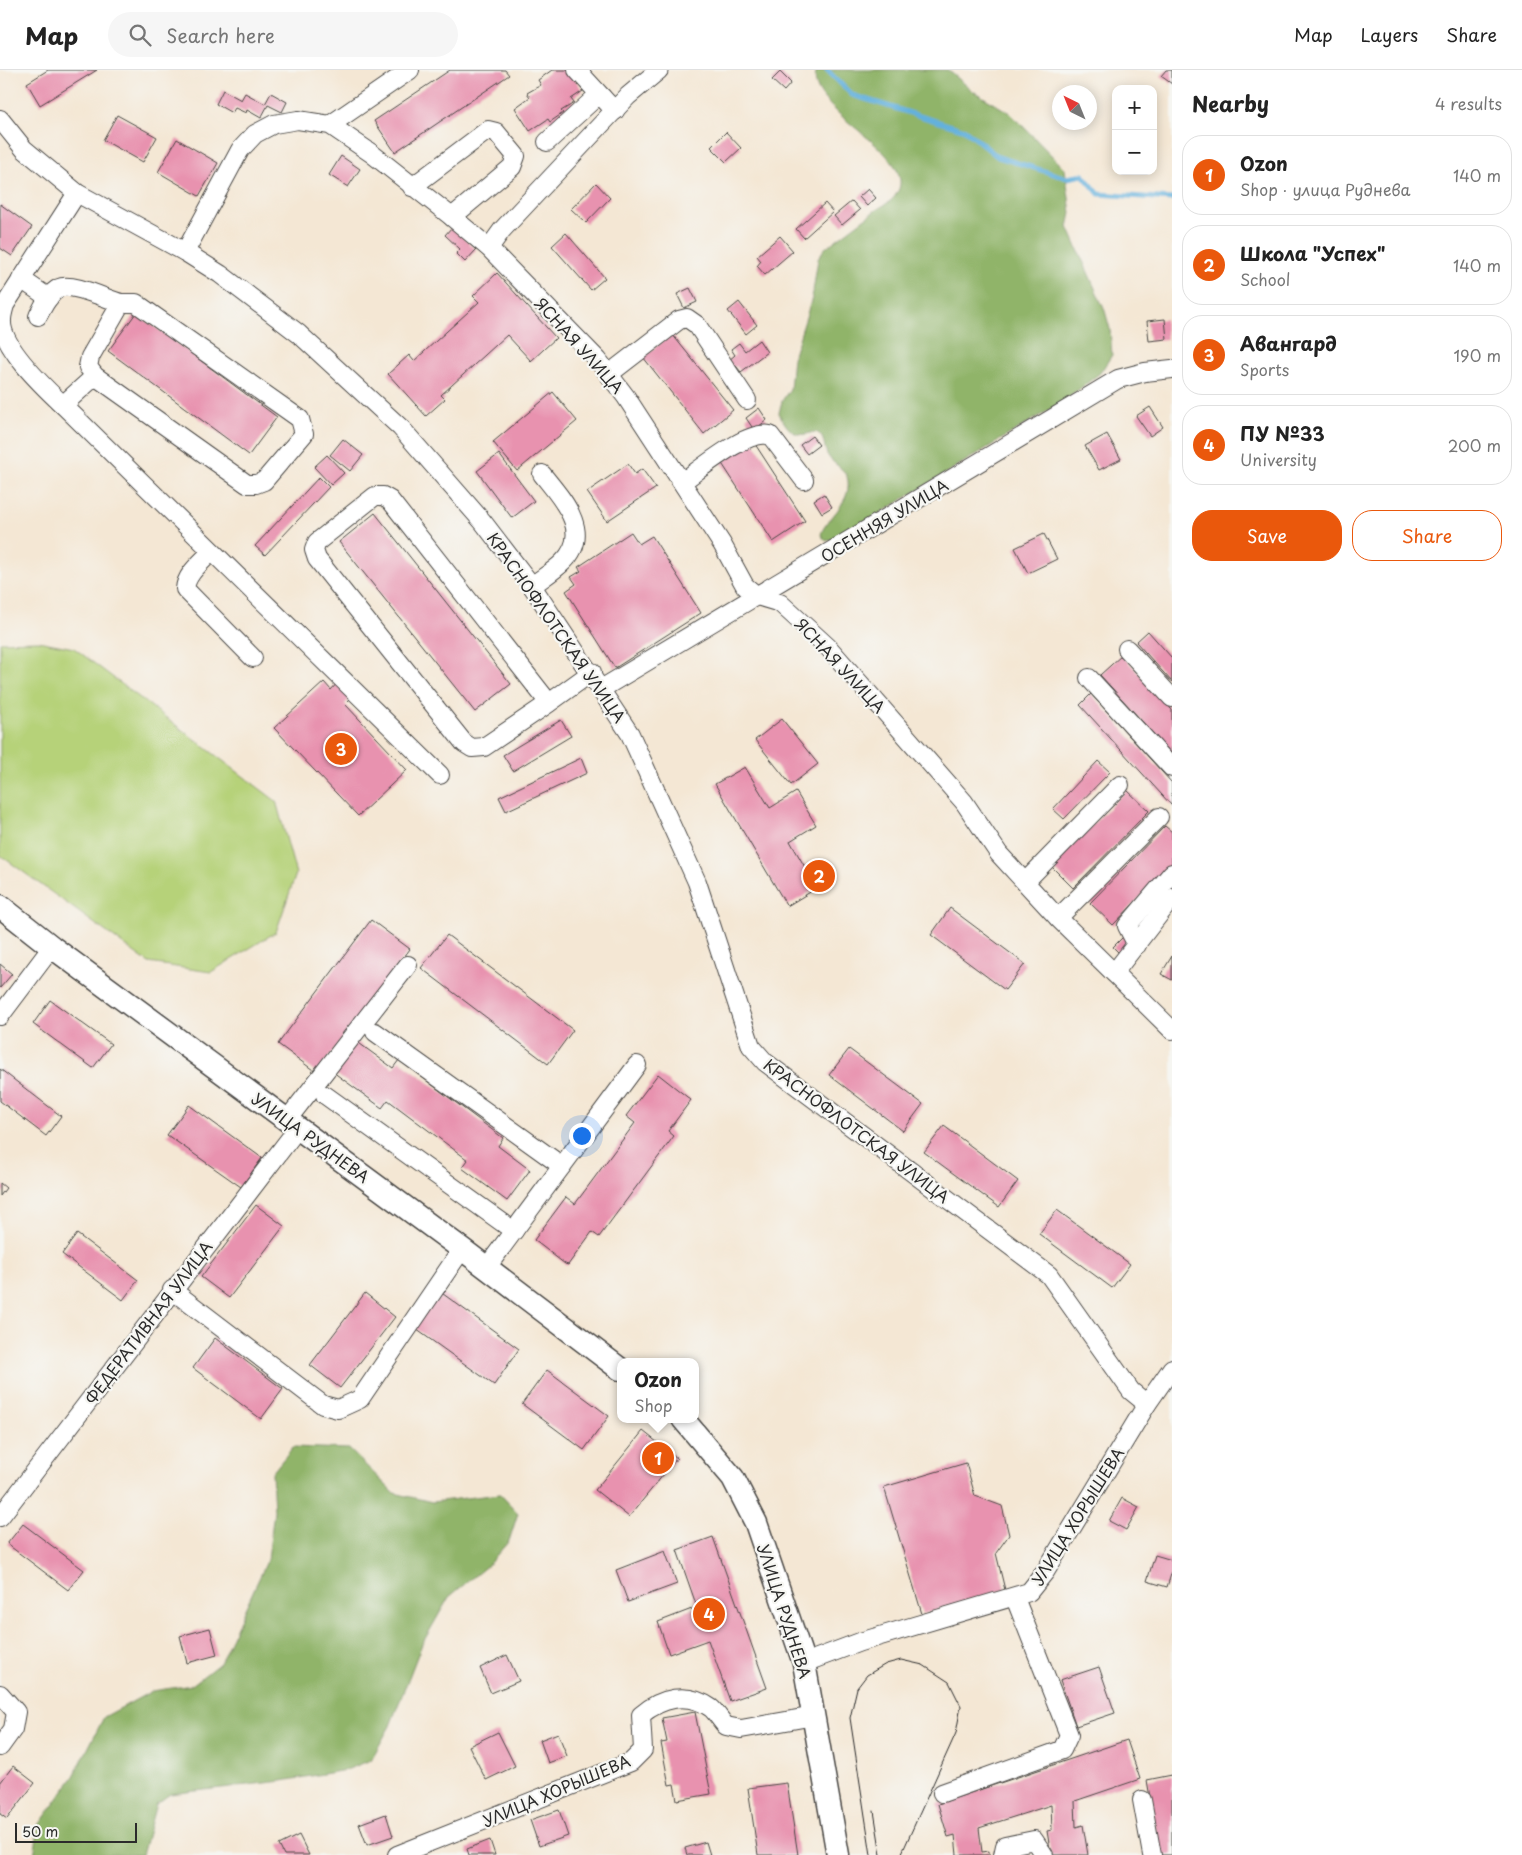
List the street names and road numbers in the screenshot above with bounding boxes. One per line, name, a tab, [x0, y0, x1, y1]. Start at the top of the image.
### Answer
street label: ЯСНАЯ УЛИЦА	[530, 291, 630, 399]
street label: ОСЕННЯЯ УЛИЦА	[816, 472, 952, 568]
street label: КРАСНОФЛОТСКАЯ УЛИЦА	[482, 527, 632, 727]
street label: ЯСНАЯ УЛИЦА	[790, 612, 892, 718]
street label: КРАСНОФЛОТСКАЯ УЛИЦА	[759, 1052, 955, 1208]
street label: УЛИЦА РУДНЕВА	[247, 1086, 375, 1188]
street label: ФЕДЕРАТИВНАЯ УЛИЦА	[79, 1235, 217, 1409]
street label: УЛИЦА ХОРЫШЕВА	[1025, 1442, 1129, 1590]
street label: УЛИЦА РУДНЕВА	[752, 1541, 818, 1682]
street label: УЛИЦА ХОРЫШЕВА	[478, 1748, 634, 1832]

